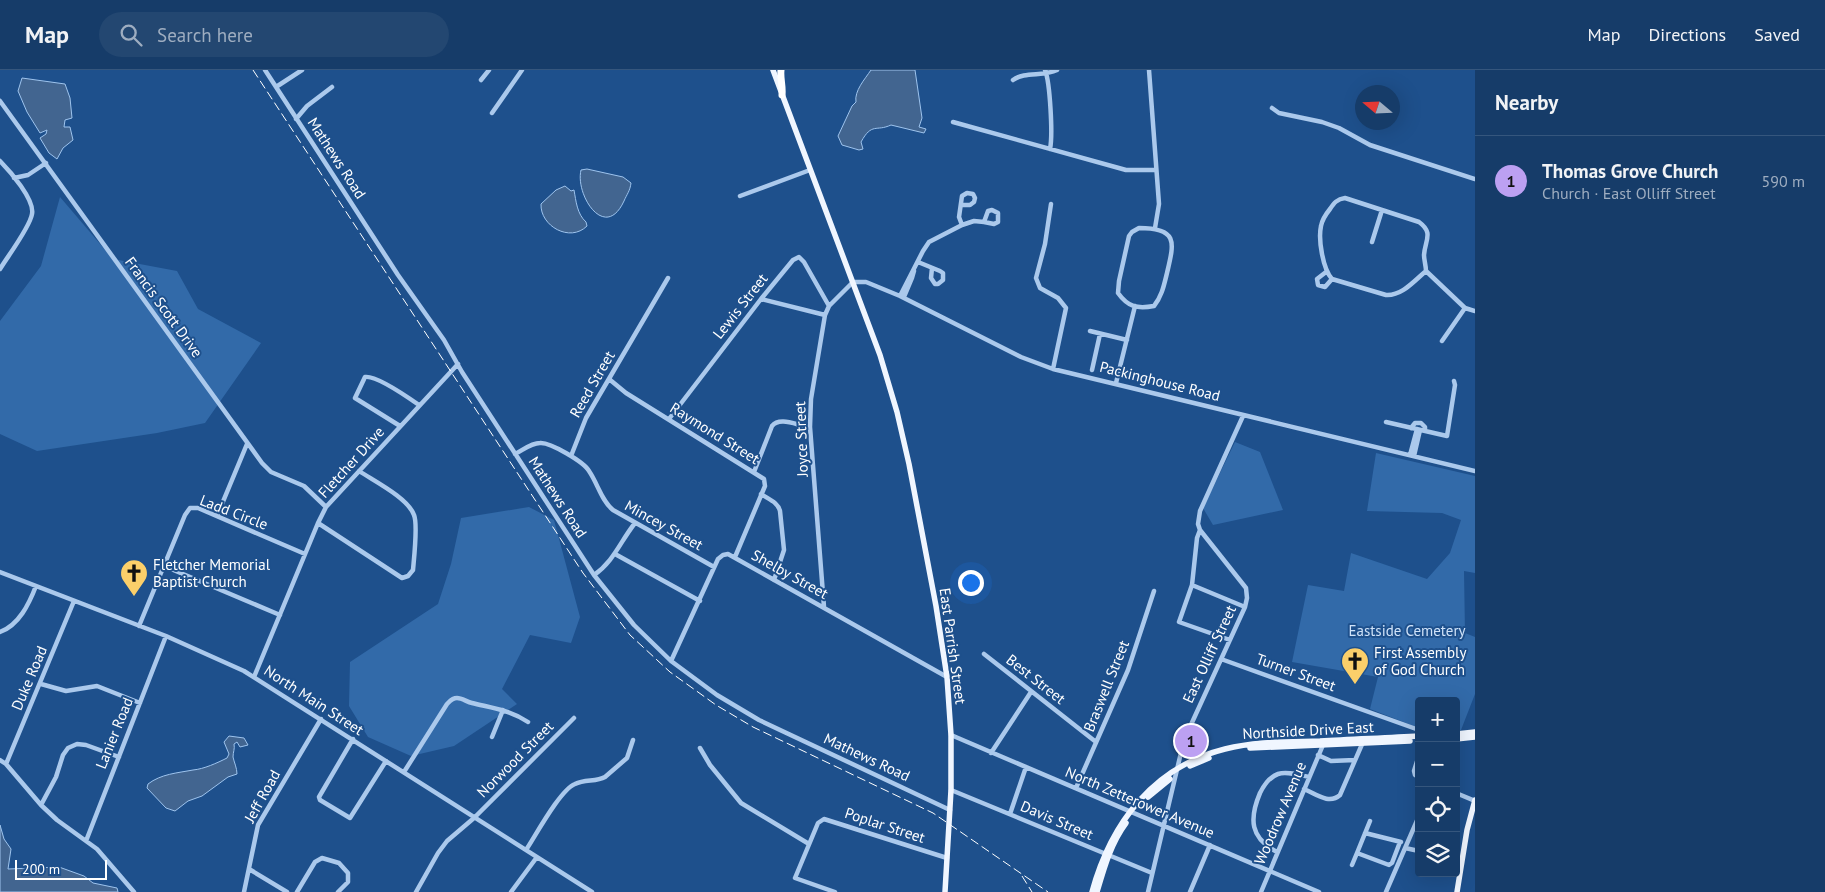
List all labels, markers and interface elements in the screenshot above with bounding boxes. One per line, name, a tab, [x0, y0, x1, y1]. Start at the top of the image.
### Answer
search box	[99, 12, 449, 57]
text: Map	[25, 19, 69, 50]
icon: search	[117, 21, 145, 49]
text: Search here	[157, 23, 253, 47]
text: Map	[1588, 23, 1620, 46]
text: Directions	[1648, 23, 1726, 46]
text: Saved	[1754, 23, 1800, 46]
north arrow	[1355, 85, 1400, 130]
text: Nearby	[1495, 89, 1558, 116]
street label: Mathews Road	[304, 114, 370, 202]
text: Thomas Grove Church	[1542, 159, 1718, 183]
text: 1	[1506, 171, 1516, 191]
text: 590 m	[1762, 171, 1805, 191]
text: Church · East Olliff Street	[1542, 183, 1716, 203]
street label: Francis Scott Drive	[121, 253, 207, 361]
street label: Lewis Street	[708, 269, 772, 343]
street label: Reed Street	[565, 347, 619, 421]
street label: Packinghouse Road	[1098, 357, 1222, 405]
street label: Raymond Street	[667, 398, 763, 468]
street label: Joyce Street	[790, 401, 812, 478]
street label: Fletcher Drive	[314, 422, 388, 502]
street label: Mathews Road	[525, 453, 591, 541]
street label: Ladd Circle	[197, 490, 271, 534]
street label: Mincey Street	[622, 496, 706, 554]
street label: Shelby Street	[748, 545, 832, 603]
place label: Fletcher Memorial Baptist Church	[153, 555, 271, 591]
church icon: Fletcher Memorial Baptist Church	[119, 558, 149, 597]
your location	[958, 570, 984, 596]
street label: East Parrish Street	[935, 587, 971, 705]
street label: East Olliff Street	[1178, 602, 1240, 706]
park label: Eastside Cemetery	[1348, 621, 1466, 640]
street label: Braswell Street	[1079, 637, 1133, 735]
street label: Duke Road	[7, 643, 51, 713]
place label: First Assembly of God Church	[1374, 643, 1466, 679]
church icon: First Assembly of God Church	[1340, 646, 1370, 685]
street label: Turner Street	[1254, 649, 1338, 695]
street label: Best Street	[1003, 650, 1069, 708]
street label: North Main Street	[261, 661, 367, 739]
street label: Lanier Road	[91, 694, 137, 772]
map controls	[1415, 697, 1460, 877]
button: +	[1415, 697, 1460, 742]
street label: Norwood Street	[473, 717, 557, 801]
street label: Northside Drive East	[1242, 717, 1374, 743]
pin: 1	[1175, 722, 1207, 760]
street label: Mathews Road	[821, 729, 913, 785]
button: −	[1415, 742, 1460, 787]
street label: Woodrow Avenue	[1250, 759, 1310, 867]
street label: North Zetterower Avenue	[1063, 762, 1217, 842]
street label: Jeff Road	[239, 766, 284, 827]
button: locate	[1415, 787, 1460, 832]
street label: Davis Street	[1018, 796, 1096, 844]
street label: Poplar Street	[842, 803, 928, 847]
button: layers	[1415, 832, 1460, 877]
scale bar	[15, 857, 108, 880]
text: 200 m	[22, 860, 60, 878]

